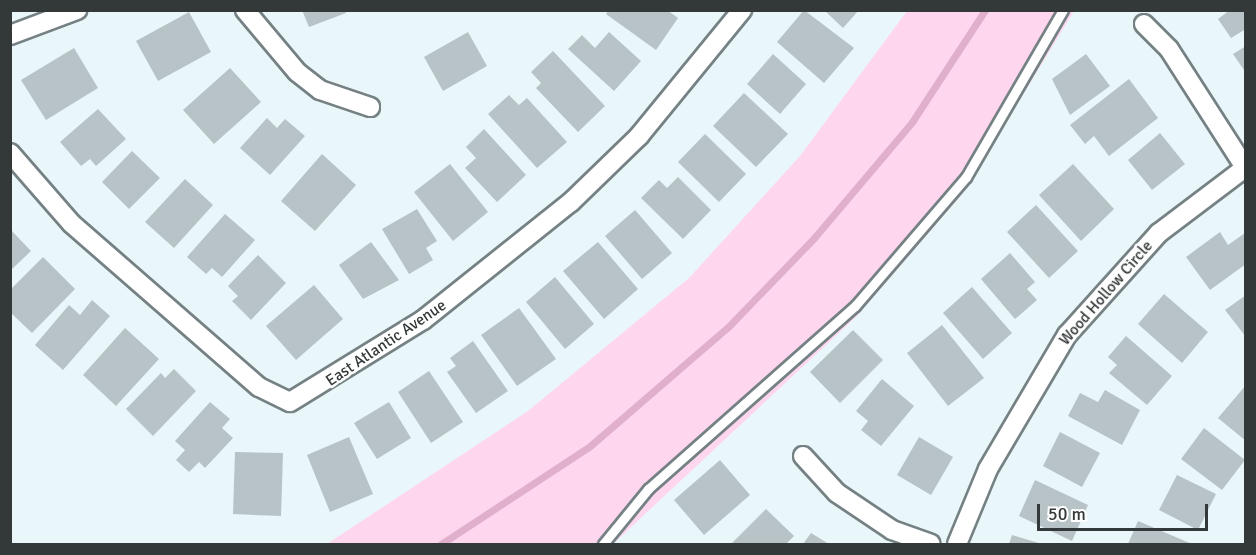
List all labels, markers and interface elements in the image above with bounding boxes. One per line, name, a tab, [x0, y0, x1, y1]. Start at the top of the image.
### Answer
street label: Wood Hollow Circle	[1055, 237, 1157, 349]
street label: East Atlantic Avenue	[322, 296, 450, 390]
scale bar	[1040, 492, 1211, 530]
text: 50 m	[1048, 503, 1086, 525]

